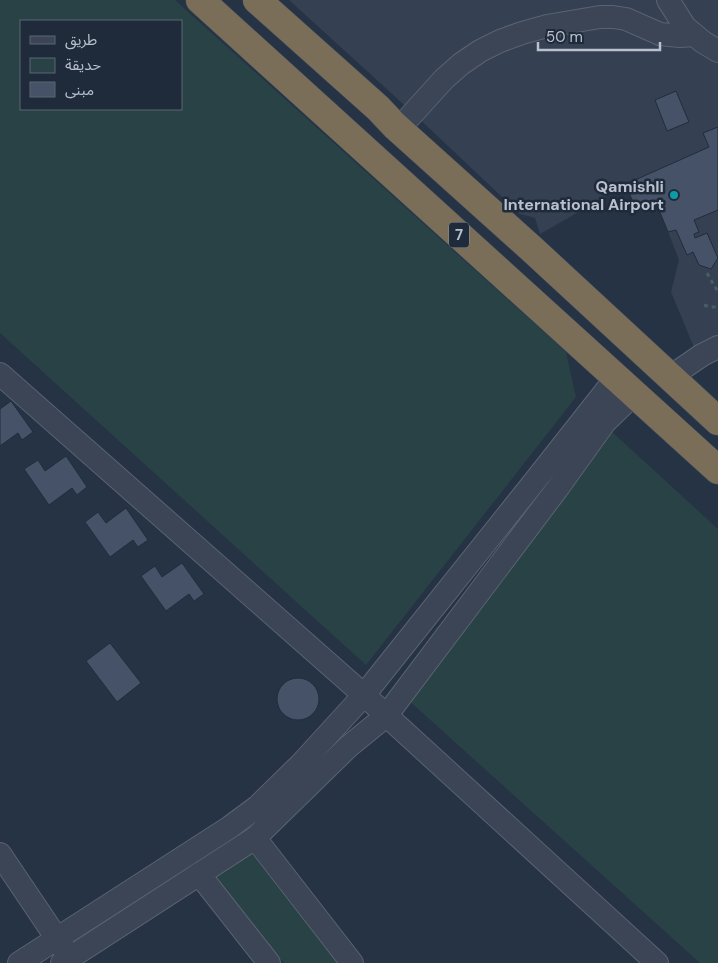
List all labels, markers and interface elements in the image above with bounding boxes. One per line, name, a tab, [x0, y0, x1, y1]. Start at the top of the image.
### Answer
legend	[20, 20, 182, 110]
scale bar	[538, 20, 660, 52]
text: 50 m	[546, 27, 583, 47]
text: طريق	[65, 30, 97, 50]
text: حديقة	[65, 55, 101, 75]
text: مبنى	[65, 80, 94, 100]
place label: Qamishli International Airport	[503, 176, 664, 215]
marker: Qamishli International Airport	[668, 189, 680, 201]
road number: 7	[449, 222, 469, 248]

